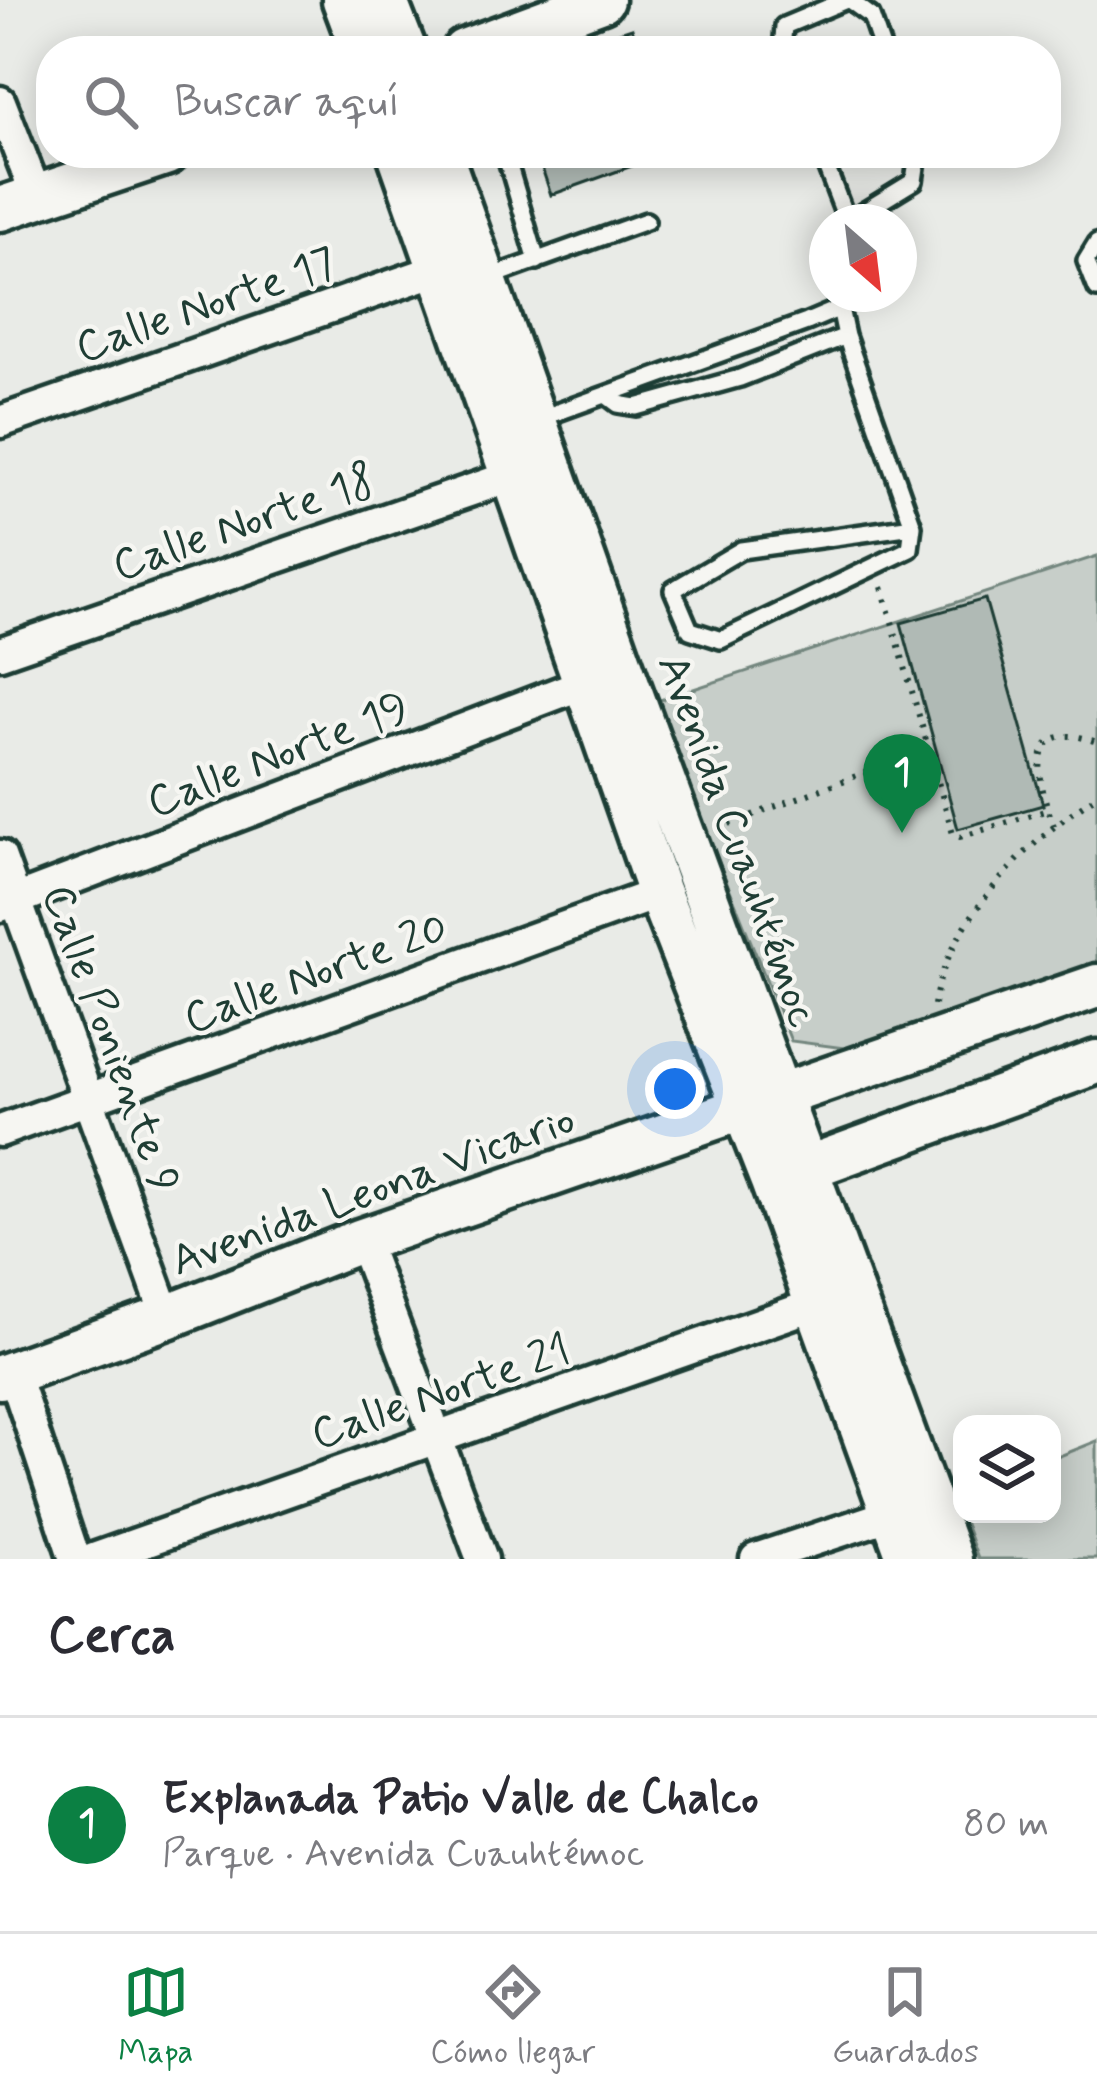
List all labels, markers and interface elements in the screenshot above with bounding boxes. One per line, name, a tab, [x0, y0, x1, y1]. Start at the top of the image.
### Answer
search box	[36, 36, 1061, 168]
icon: search	[78, 69, 144, 135]
text: Buscar aquí	[174, 73, 400, 132]
north arrow	[809, 204, 917, 312]
street label: Calle Norte 17	[68, 234, 344, 378]
street label: Calle Norte 18	[105, 452, 383, 597]
street label: Avenida Cuauhtémoc	[642, 647, 832, 1036]
street label: Calle Norte 19	[139, 679, 418, 833]
pin: 1	[863, 734, 941, 833]
street label: Calle Poniente 9	[27, 877, 193, 1201]
street label: Calle Norte 20	[176, 899, 456, 1049]
your location	[645, 1059, 705, 1119]
street label: Avenida Leona Vicario	[163, 1091, 583, 1292]
street label: Calle Norte 21	[304, 1321, 579, 1465]
map controls	[953, 1415, 1061, 1523]
button: layers	[953, 1415, 1061, 1523]
text: Cerca	[48, 1604, 176, 1670]
text: Explanada Patio Valle de Chalco	[162, 1770, 759, 1829]
text: 1	[78, 1799, 96, 1850]
text: 80 m	[963, 1799, 1049, 1850]
text: Parque · Avenida Cuauhtémoc	[162, 1829, 645, 1880]
tab: Mapa	[118, 1959, 194, 2075]
tab: Cómo llegar	[430, 1959, 595, 2075]
tab: Guardados	[832, 1959, 979, 2075]

